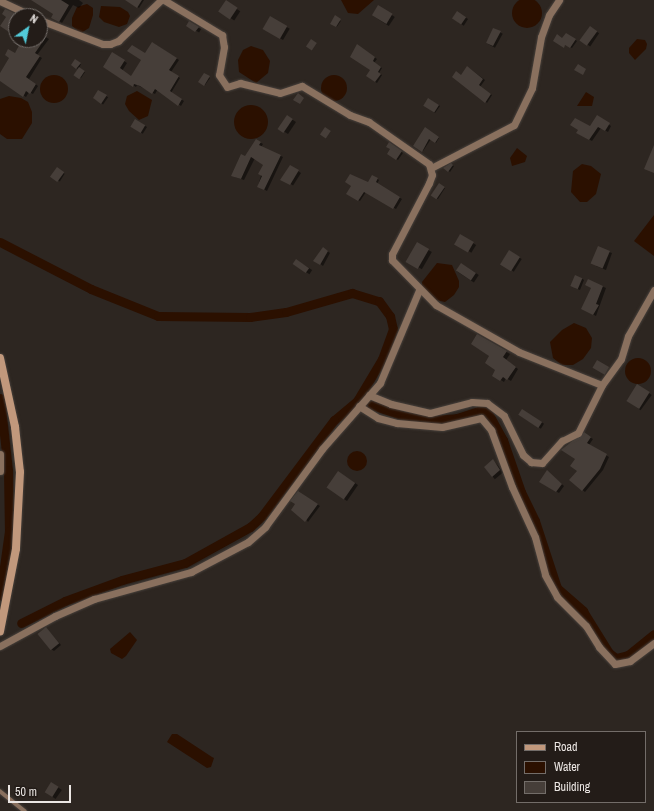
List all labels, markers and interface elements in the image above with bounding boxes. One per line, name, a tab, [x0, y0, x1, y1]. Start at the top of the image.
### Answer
north arrow	[8, 8, 48, 48]
text: N	[27, 11, 41, 26]
legend	[516, 731, 646, 803]
text: Road	[554, 739, 578, 755]
text: Water	[554, 759, 580, 775]
scale bar	[10, 777, 73, 803]
text: Building	[554, 779, 590, 795]
text: 50 m	[15, 784, 37, 800]

